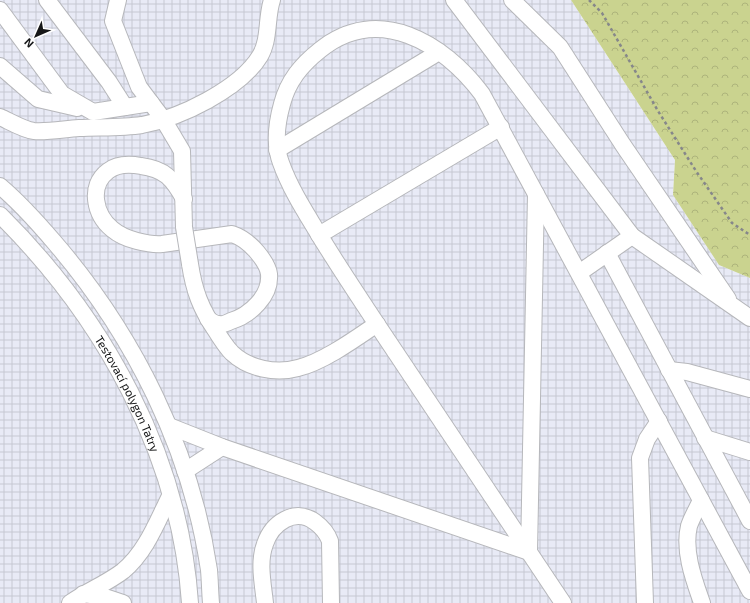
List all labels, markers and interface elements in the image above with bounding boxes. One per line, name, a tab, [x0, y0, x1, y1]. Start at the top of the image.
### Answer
north arrow	[16, 16, 56, 56]
text: N	[21, 36, 36, 51]
street label: Testovací polygon Tatry	[93, 333, 163, 454]

